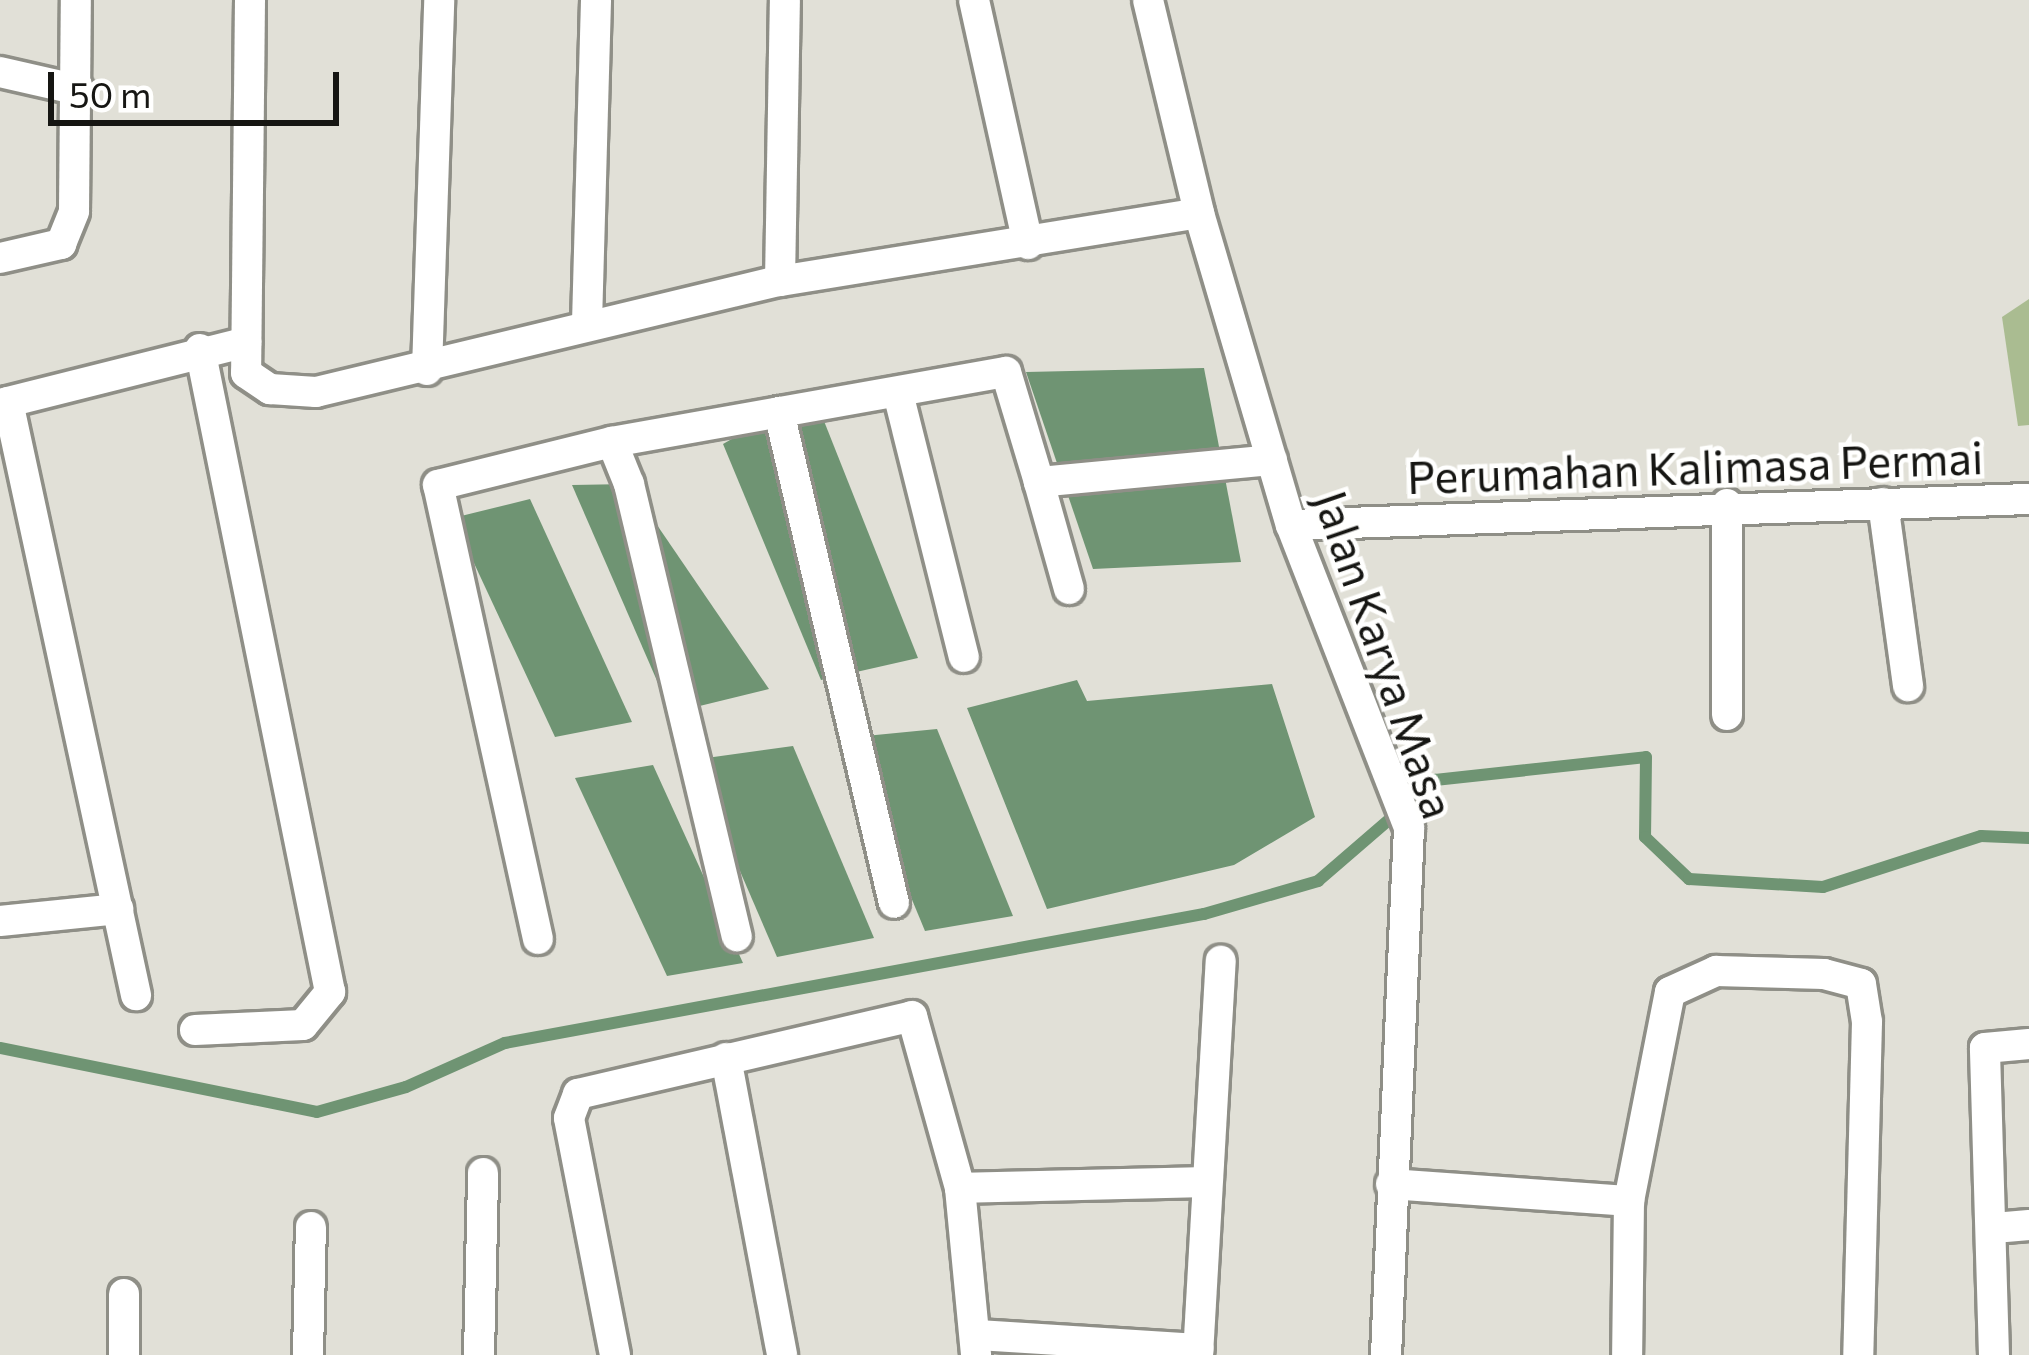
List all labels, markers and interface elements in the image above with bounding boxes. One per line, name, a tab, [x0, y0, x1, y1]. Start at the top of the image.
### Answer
scale bar	[54, 48, 345, 122]
text: 50 m	[69, 71, 151, 115]
street label: Perumahan Kalimasa Permai	[1406, 429, 1984, 503]
street label: Jalan Karya Masa	[1305, 483, 1467, 825]

